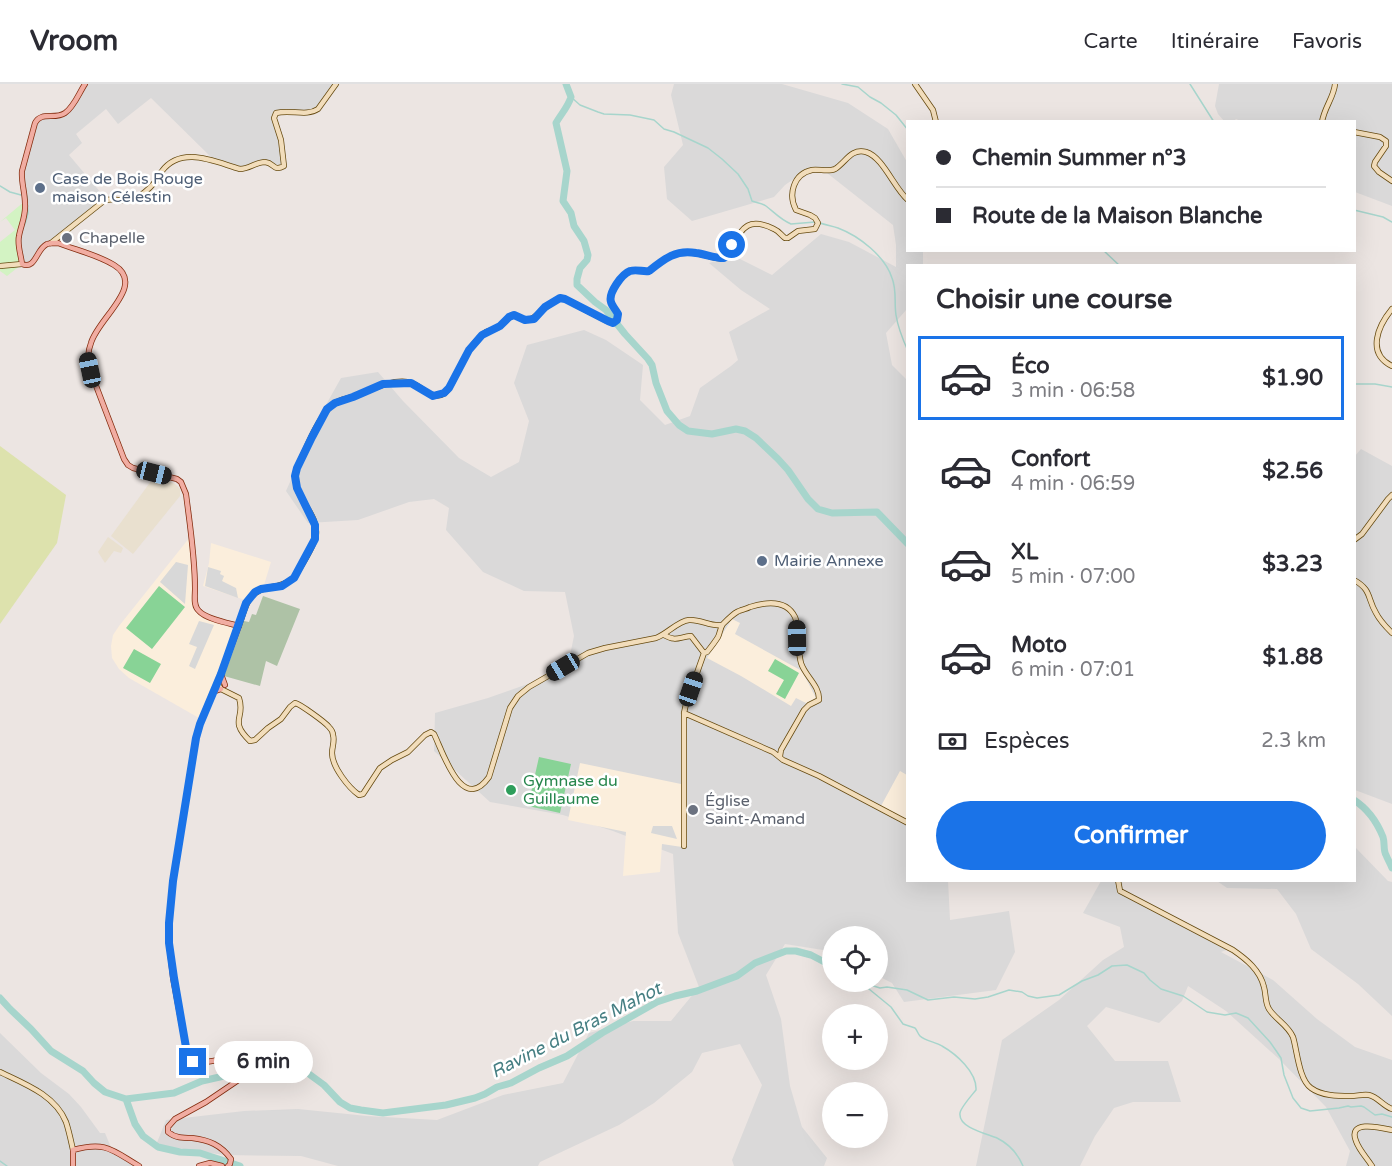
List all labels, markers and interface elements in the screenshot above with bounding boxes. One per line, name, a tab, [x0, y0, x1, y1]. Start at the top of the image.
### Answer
text: Vroom	[30, 24, 118, 58]
text: Carte	[1084, 29, 1138, 54]
text: Itinéraire	[1171, 29, 1259, 54]
text: Favoris	[1292, 29, 1362, 54]
text: Chemin Summer n°3	[972, 145, 1187, 171]
place label: Case de Bois Rouge maison Célestin	[52, 169, 203, 207]
marker: Case de Bois Rouge maison Célestin	[33, 181, 47, 195]
text: Route de la Maison Blanche	[972, 203, 1263, 229]
place label: Chapelle	[79, 228, 145, 248]
marker: Chapelle	[60, 231, 74, 245]
route start	[718, 231, 745, 258]
text: Choisir une course	[936, 283, 1172, 316]
car	[77, 351, 103, 389]
icon: car	[939, 351, 993, 405]
text: Éco	[1011, 353, 1050, 379]
text: $1.90	[1262, 365, 1323, 391]
text: 3 min · 06:58	[1011, 379, 1135, 403]
icon: car	[939, 444, 993, 498]
text: Confort	[1011, 446, 1090, 472]
text: $2.56	[1262, 458, 1323, 484]
car	[134, 460, 174, 486]
text: 4 min · 06:59	[1011, 472, 1135, 496]
icon: car	[939, 537, 993, 591]
text: XL	[1011, 539, 1038, 565]
place label: Mairie Annexe	[774, 551, 884, 571]
text: $3.23	[1262, 551, 1323, 577]
marker: Mairie Annexe	[755, 554, 769, 568]
text: 5 min · 07:00	[1011, 565, 1135, 589]
car	[788, 620, 806, 656]
icon: car	[939, 630, 993, 684]
text: Moto	[1011, 632, 1067, 658]
text: $1.88	[1262, 644, 1323, 670]
car	[543, 650, 583, 684]
text: 6 min · 07:01	[1011, 658, 1135, 682]
car	[677, 669, 705, 709]
icon: cash	[936, 725, 969, 758]
text: Espèces	[984, 728, 1069, 754]
text: 2.3 km	[1261, 729, 1326, 753]
place label: Gymnase du Guillaume	[523, 771, 618, 809]
marker: Gymnase du Guillaume	[504, 783, 518, 797]
place label: Église Saint-Amand	[705, 791, 805, 829]
button: Confirmer	[936, 801, 1326, 870]
marker: Église Saint-Amand	[686, 803, 700, 817]
map controls	[822, 926, 888, 1148]
button: locate	[822, 926, 888, 992]
water label: Ravine du Bras Mahot	[487, 976, 667, 1083]
button: +	[822, 1004, 888, 1070]
callout: 6 min	[214, 1041, 313, 1083]
route end	[179, 1048, 206, 1075]
text: 6 min	[237, 1050, 290, 1074]
button: −	[822, 1082, 888, 1148]

